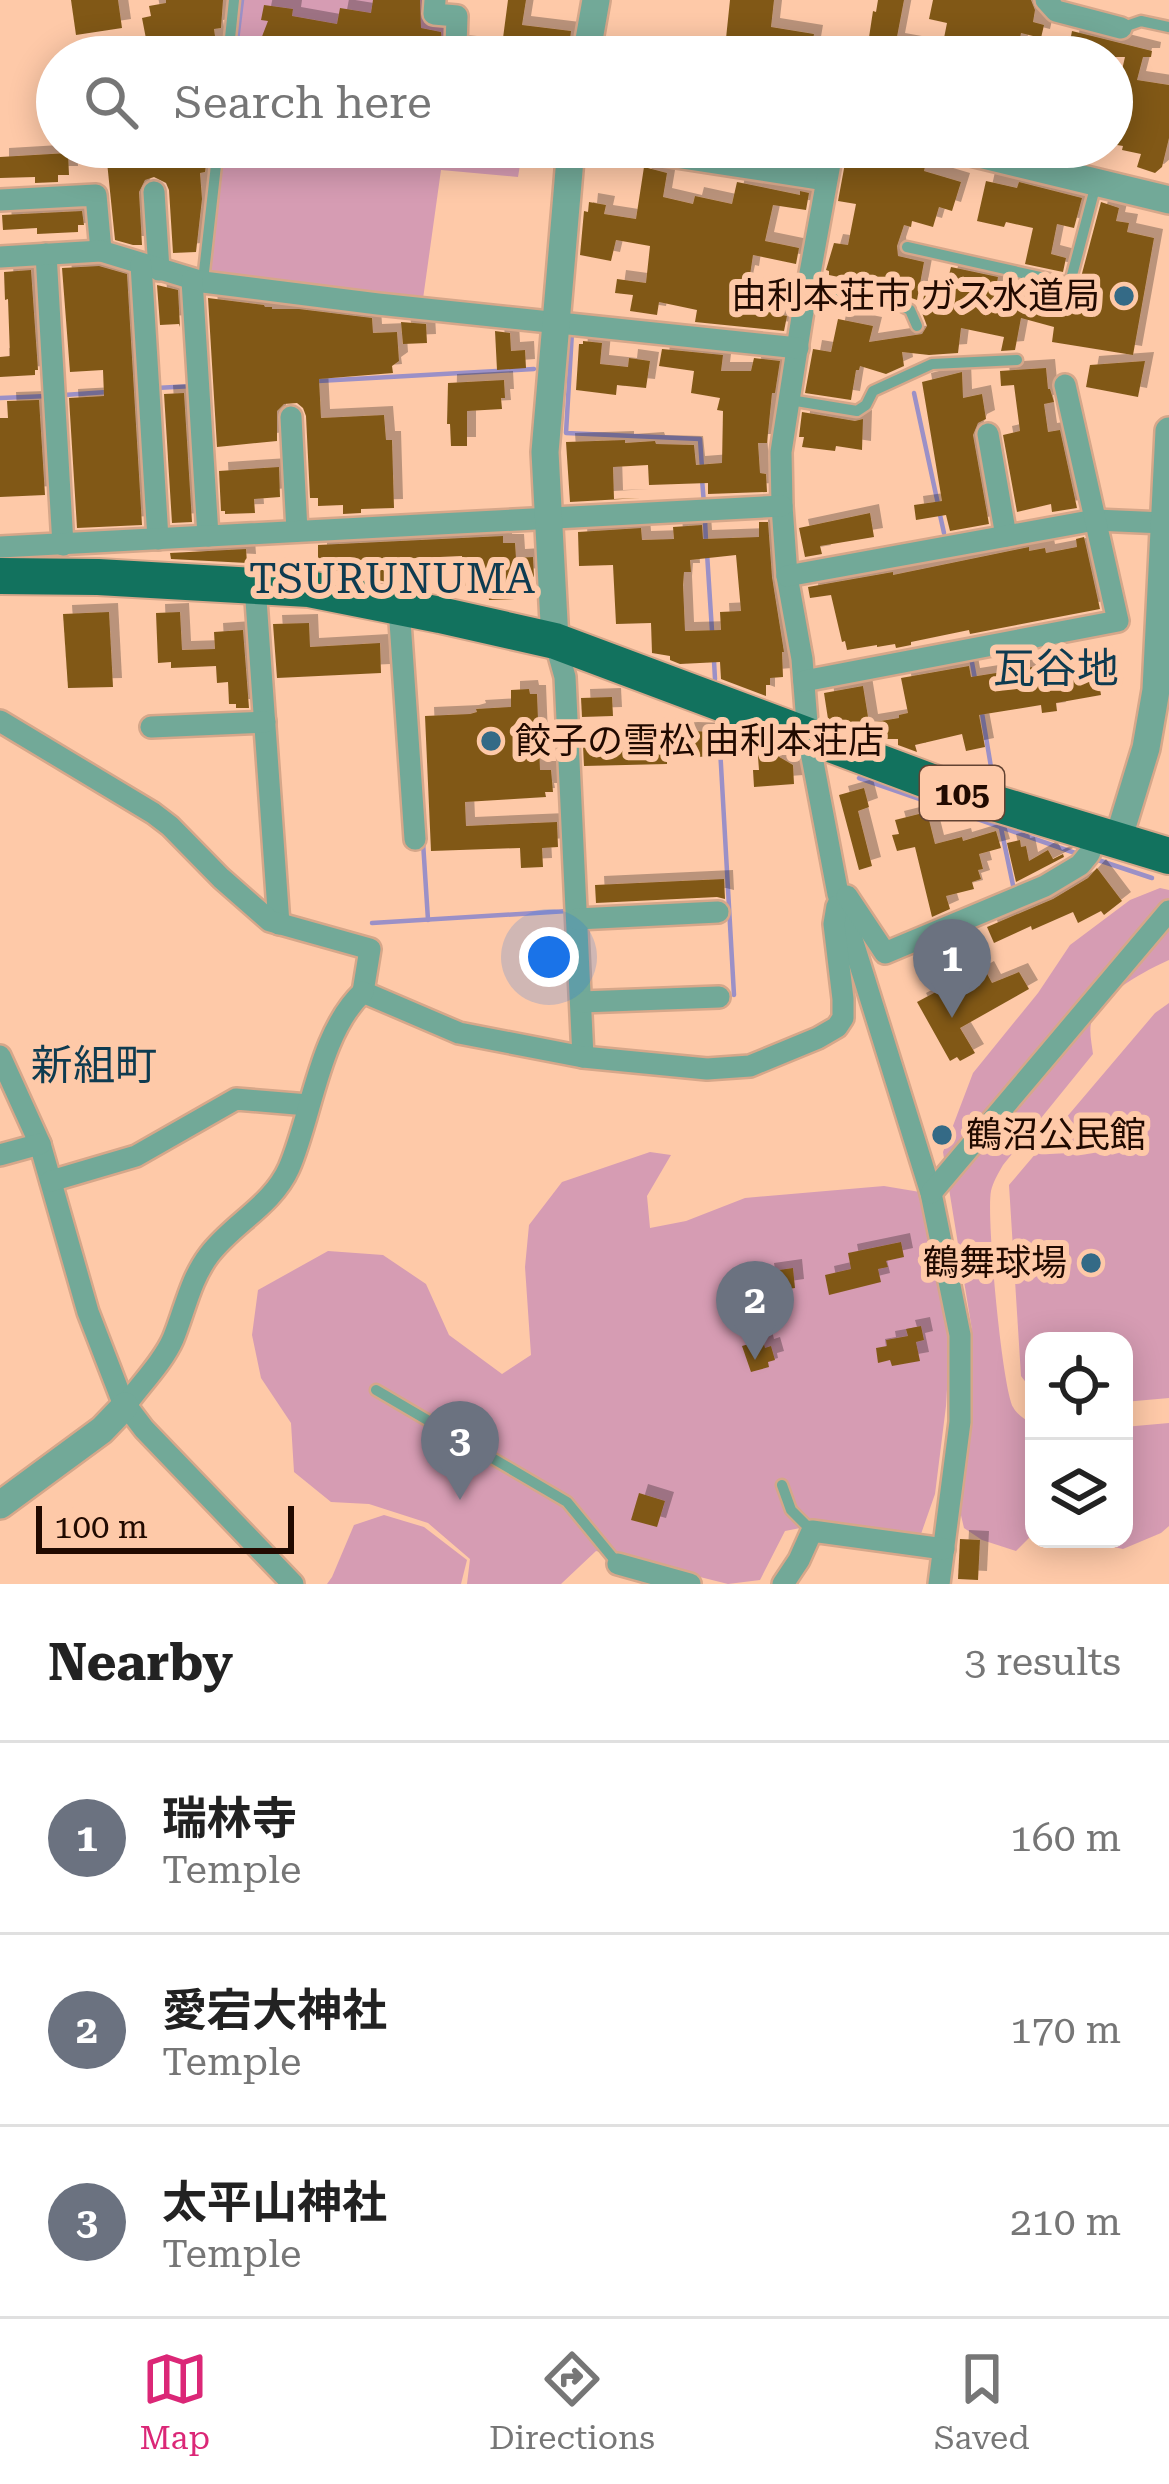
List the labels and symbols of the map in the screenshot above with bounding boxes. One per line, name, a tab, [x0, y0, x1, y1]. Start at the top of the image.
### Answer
place label: 由利本荘市 ガス水道局	[731, 275, 1100, 317]
marker: 由利本荘市 ガス水道局	[1111, 283, 1137, 309]
district label: TSURUNUMA	[249, 554, 536, 603]
district label: 瓦谷地	[993, 644, 1119, 693]
place label: 餃子の雪松 由利本荘店	[515, 720, 884, 762]
marker: 餃子の雪松 由利本荘店	[478, 728, 504, 754]
road number: 105	[920, 766, 1004, 820]
pin: 1	[913, 919, 991, 1018]
your location	[519, 927, 579, 987]
district label: 新組町	[31, 1041, 157, 1090]
place label: 鶴沼公民館	[966, 1114, 1146, 1156]
marker: 鶴沼公民館	[929, 1122, 955, 1148]
place label: 鶴舞球場	[923, 1242, 1067, 1284]
marker: 鶴舞球場	[1078, 1250, 1104, 1276]
pin: 2	[716, 1261, 794, 1360]
pin: 3	[421, 1401, 499, 1500]
scale bar	[36, 1500, 294, 1553]

